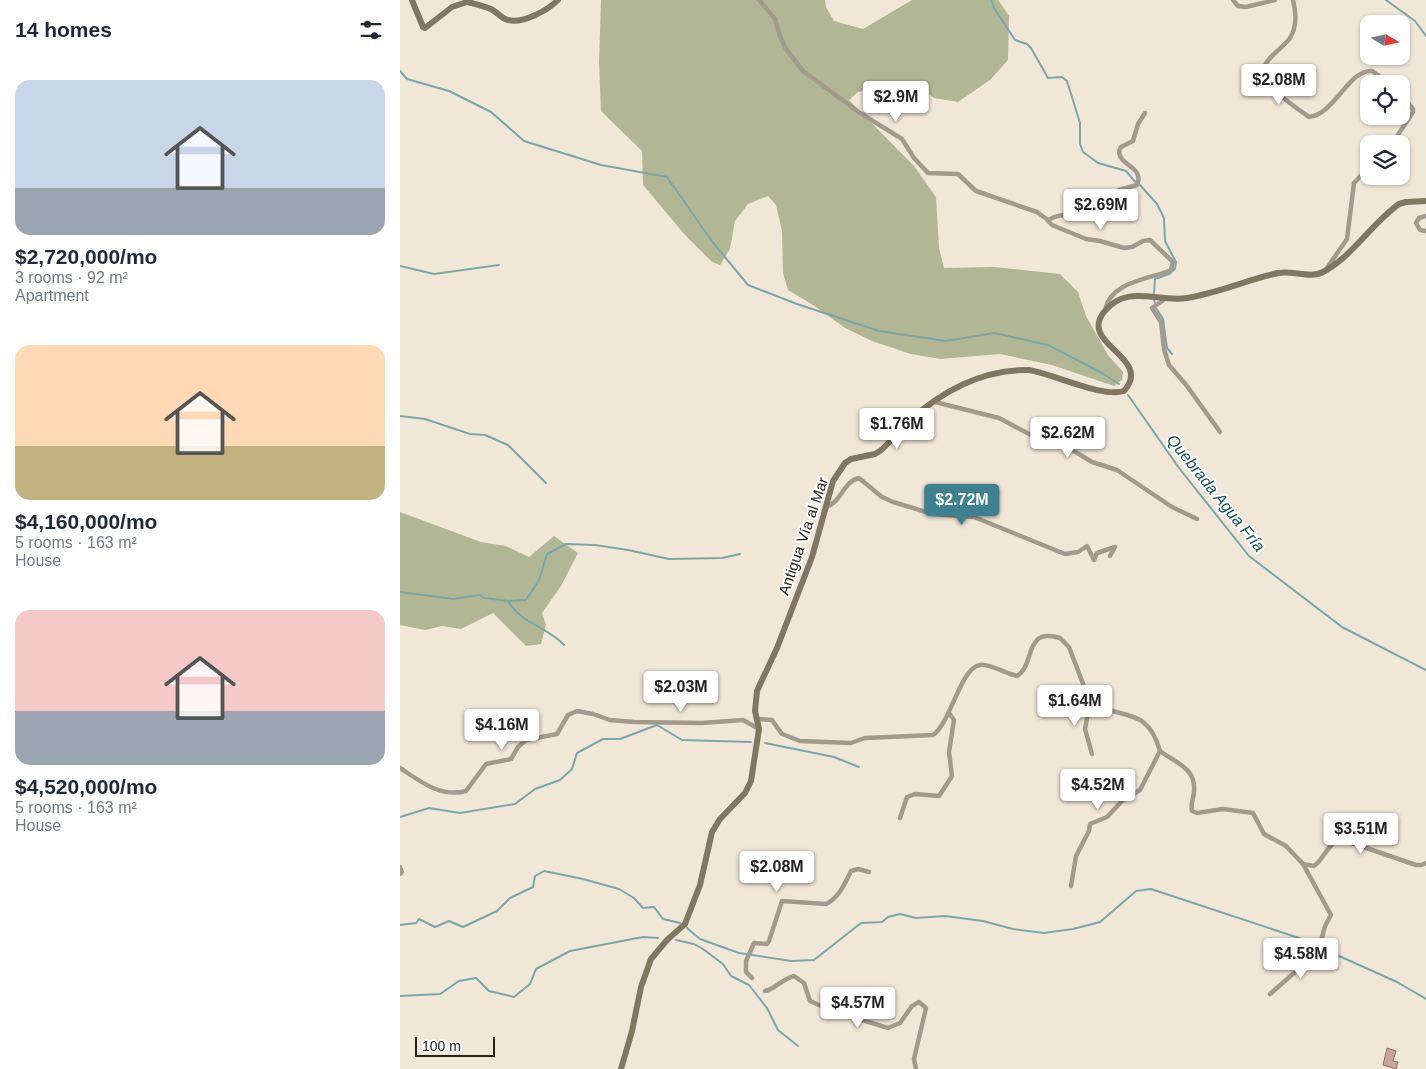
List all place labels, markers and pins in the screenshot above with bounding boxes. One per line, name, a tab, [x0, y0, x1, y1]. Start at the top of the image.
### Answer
pin: $2.08M	[1238, 64, 1320, 106]
pin: $2.9M	[861, 80, 931, 123]
pin: $2.69M	[1060, 188, 1142, 231]
pin: $1.76M	[856, 408, 938, 450]
pin: $2.62M	[1027, 416, 1109, 459]
pin: $2.72M	[921, 484, 1003, 526]
pin: $2.03M	[640, 670, 722, 713]
pin: $1.64M	[1034, 684, 1116, 727]
pin: $4.16M	[461, 708, 543, 751]
pin: $4.52M	[1057, 768, 1139, 811]
pin: $3.51M	[1320, 812, 1402, 855]
pin: $2.08M	[736, 850, 818, 893]
pin: $4.58M	[1260, 938, 1342, 980]
pin: $4.57M	[817, 986, 899, 1029]

